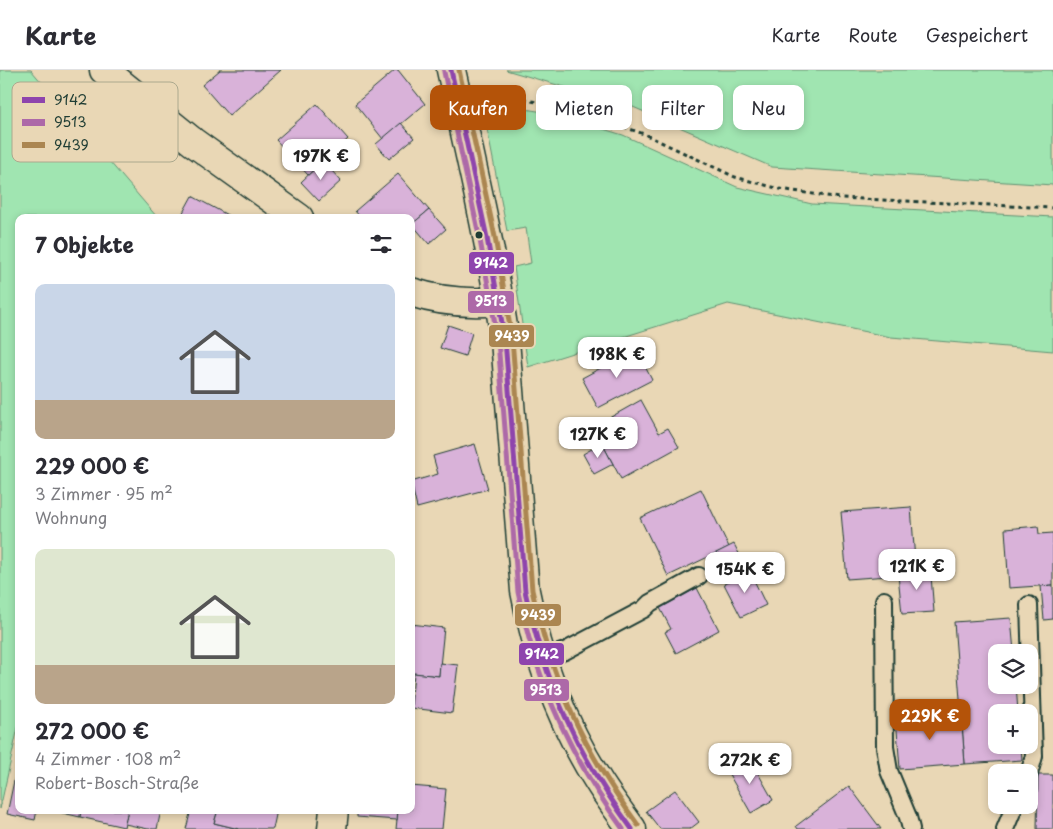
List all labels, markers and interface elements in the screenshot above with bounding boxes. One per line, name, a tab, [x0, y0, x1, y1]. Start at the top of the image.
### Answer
text: Karte	[25, 17, 97, 53]
text: Karte	[772, 21, 820, 48]
text: Route	[848, 21, 898, 48]
text: Gespeichert	[926, 21, 1028, 48]
legend	[12, 82, 178, 162]
chip: Kaufen	[430, 85, 526, 130]
chip: Mieten	[536, 85, 632, 130]
chip: Filter	[642, 85, 723, 130]
chip: Neu	[733, 85, 804, 130]
text: 9142	[54, 89, 88, 110]
text: 9513	[54, 111, 87, 132]
text: 9439	[54, 134, 89, 155]
pin: 197K €	[280, 138, 362, 181]
text: 197K €	[293, 143, 349, 167]
text: 7 Objekte	[35, 228, 134, 260]
icon: filters	[367, 230, 395, 258]
unlabelled marker	[474, 230, 484, 240]
line badge: 9142	[468, 251, 515, 275]
text: 9142	[474, 252, 508, 273]
line badge: 9513	[467, 290, 515, 314]
text: 9513	[475, 290, 507, 311]
icon: home	[170, 317, 260, 407]
line badge: 9439	[488, 324, 535, 348]
text: 9439	[494, 325, 530, 346]
pin: 198K €	[576, 336, 658, 379]
text: 198K €	[589, 341, 645, 365]
pin: 127K €	[557, 416, 639, 459]
text: 127K €	[570, 421, 626, 445]
text: 229 000 €	[35, 449, 149, 481]
text: 3 Zimmer · 95 m²	[35, 481, 173, 505]
text: Wohnung	[35, 505, 107, 529]
pin: 121K €	[876, 548, 958, 591]
pin: 154K €	[704, 552, 786, 594]
text: 121K €	[889, 553, 945, 577]
text: 154K €	[716, 556, 774, 580]
icon: home	[170, 582, 260, 672]
line badge: 9439	[514, 603, 562, 627]
text: 9439	[520, 604, 556, 625]
line badge: 9142	[518, 642, 565, 666]
text: 9142	[525, 643, 559, 664]
map controls	[988, 644, 1038, 814]
button: layers	[988, 644, 1038, 694]
line badge: 9513	[523, 678, 570, 702]
text: 9513	[530, 679, 562, 700]
pin: 229K €	[889, 698, 971, 741]
text: 229K €	[900, 703, 960, 727]
button: +	[988, 704, 1038, 754]
text: 272 000 €	[35, 714, 149, 746]
pin: 272K €	[709, 742, 791, 785]
text: 4 Zimmer · 108 m²	[35, 746, 181, 770]
text: 272K €	[720, 747, 780, 771]
button: −	[988, 764, 1038, 814]
text: Robert-Bosch-Straße	[35, 770, 199, 794]

